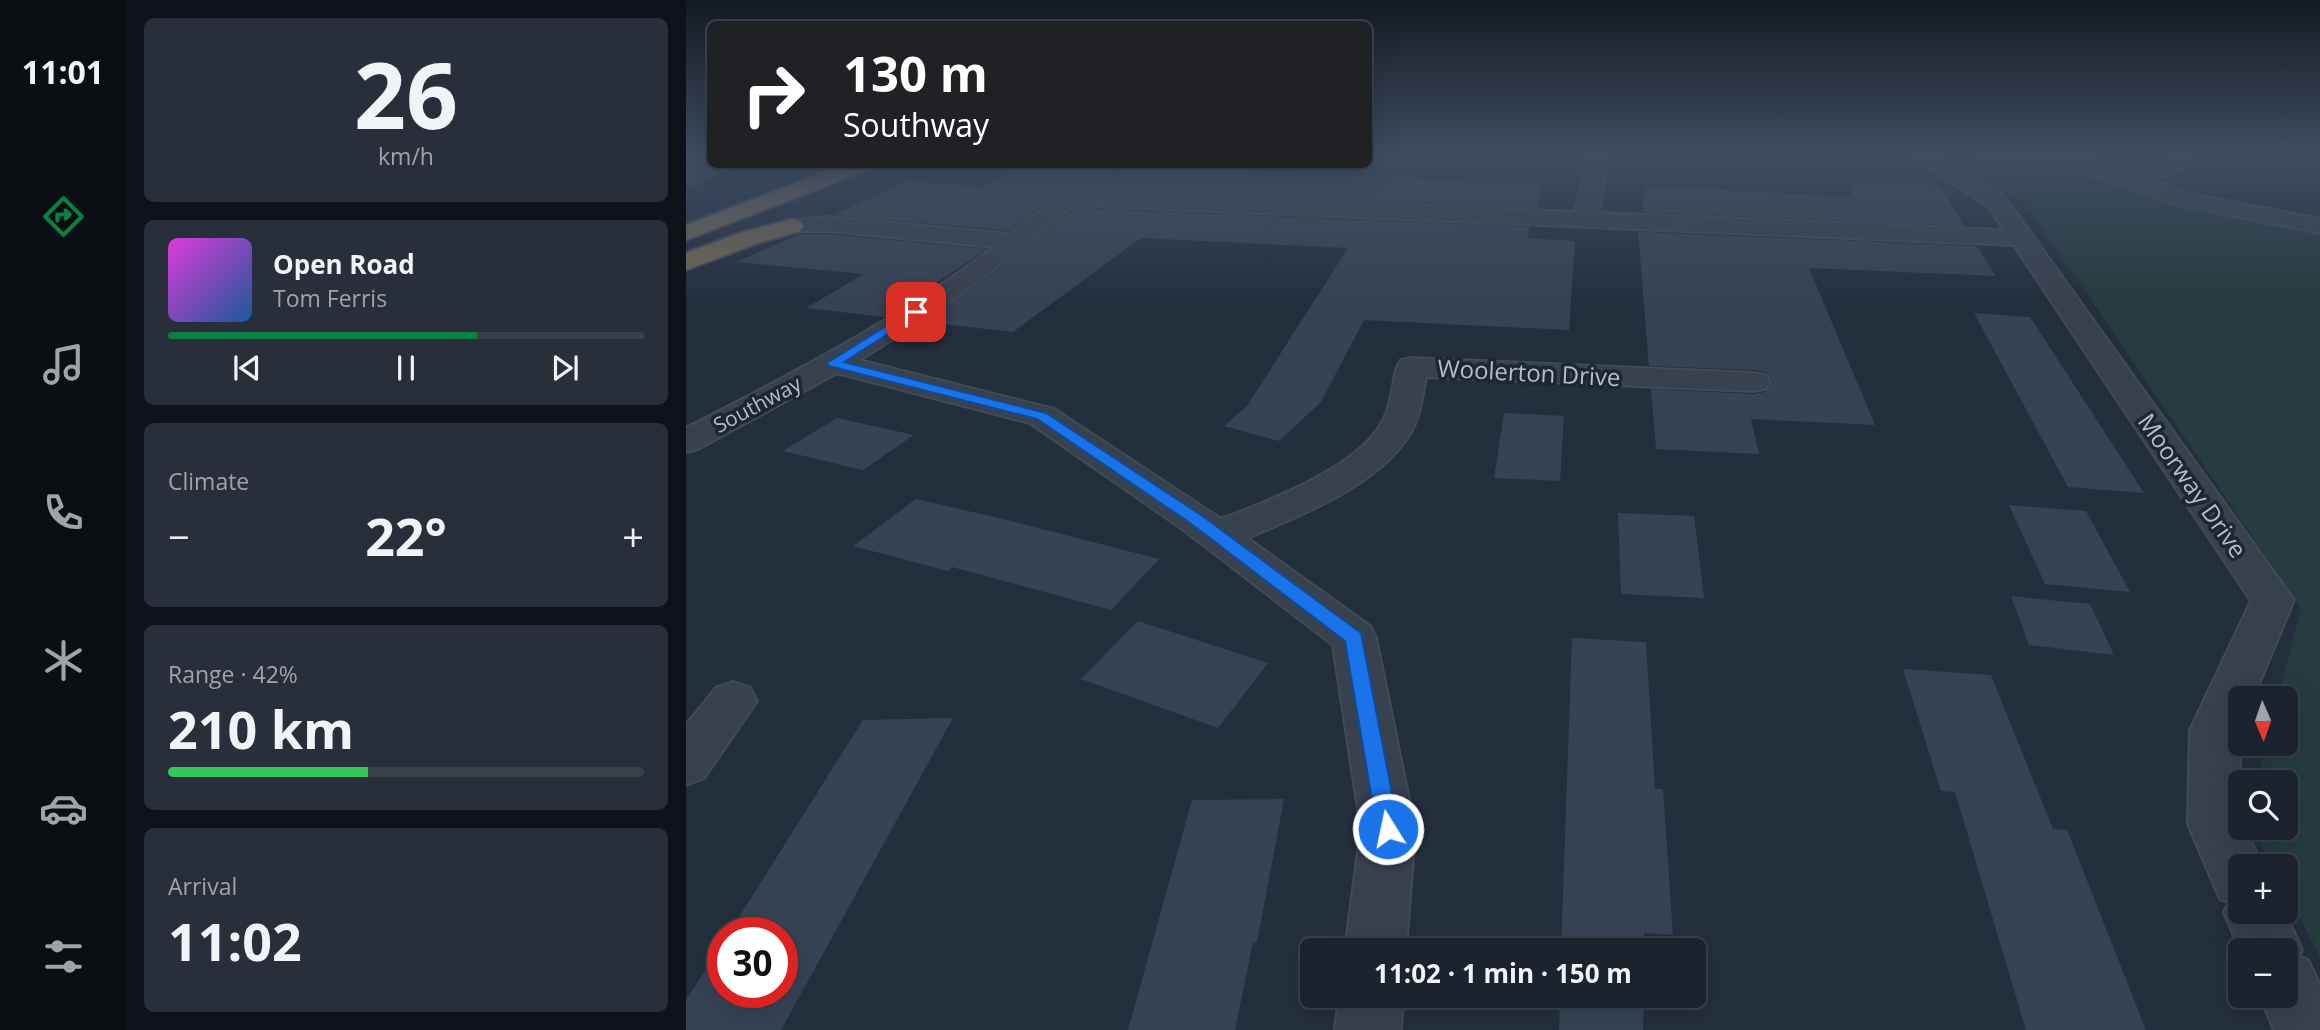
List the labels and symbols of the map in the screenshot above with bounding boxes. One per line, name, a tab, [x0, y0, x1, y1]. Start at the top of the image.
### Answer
pin	[886, 282, 946, 342]
street label: Woolerton Drive	[1437, 351, 1621, 393]
street label: Southway	[708, 369, 806, 439]
street label: Moorway Drive	[2131, 406, 2255, 564]
north arrow	[2228, 686, 2298, 756]
position arrow	[1351, 792, 1425, 866]
speed limit sign: 30	[707, 917, 798, 1008]

